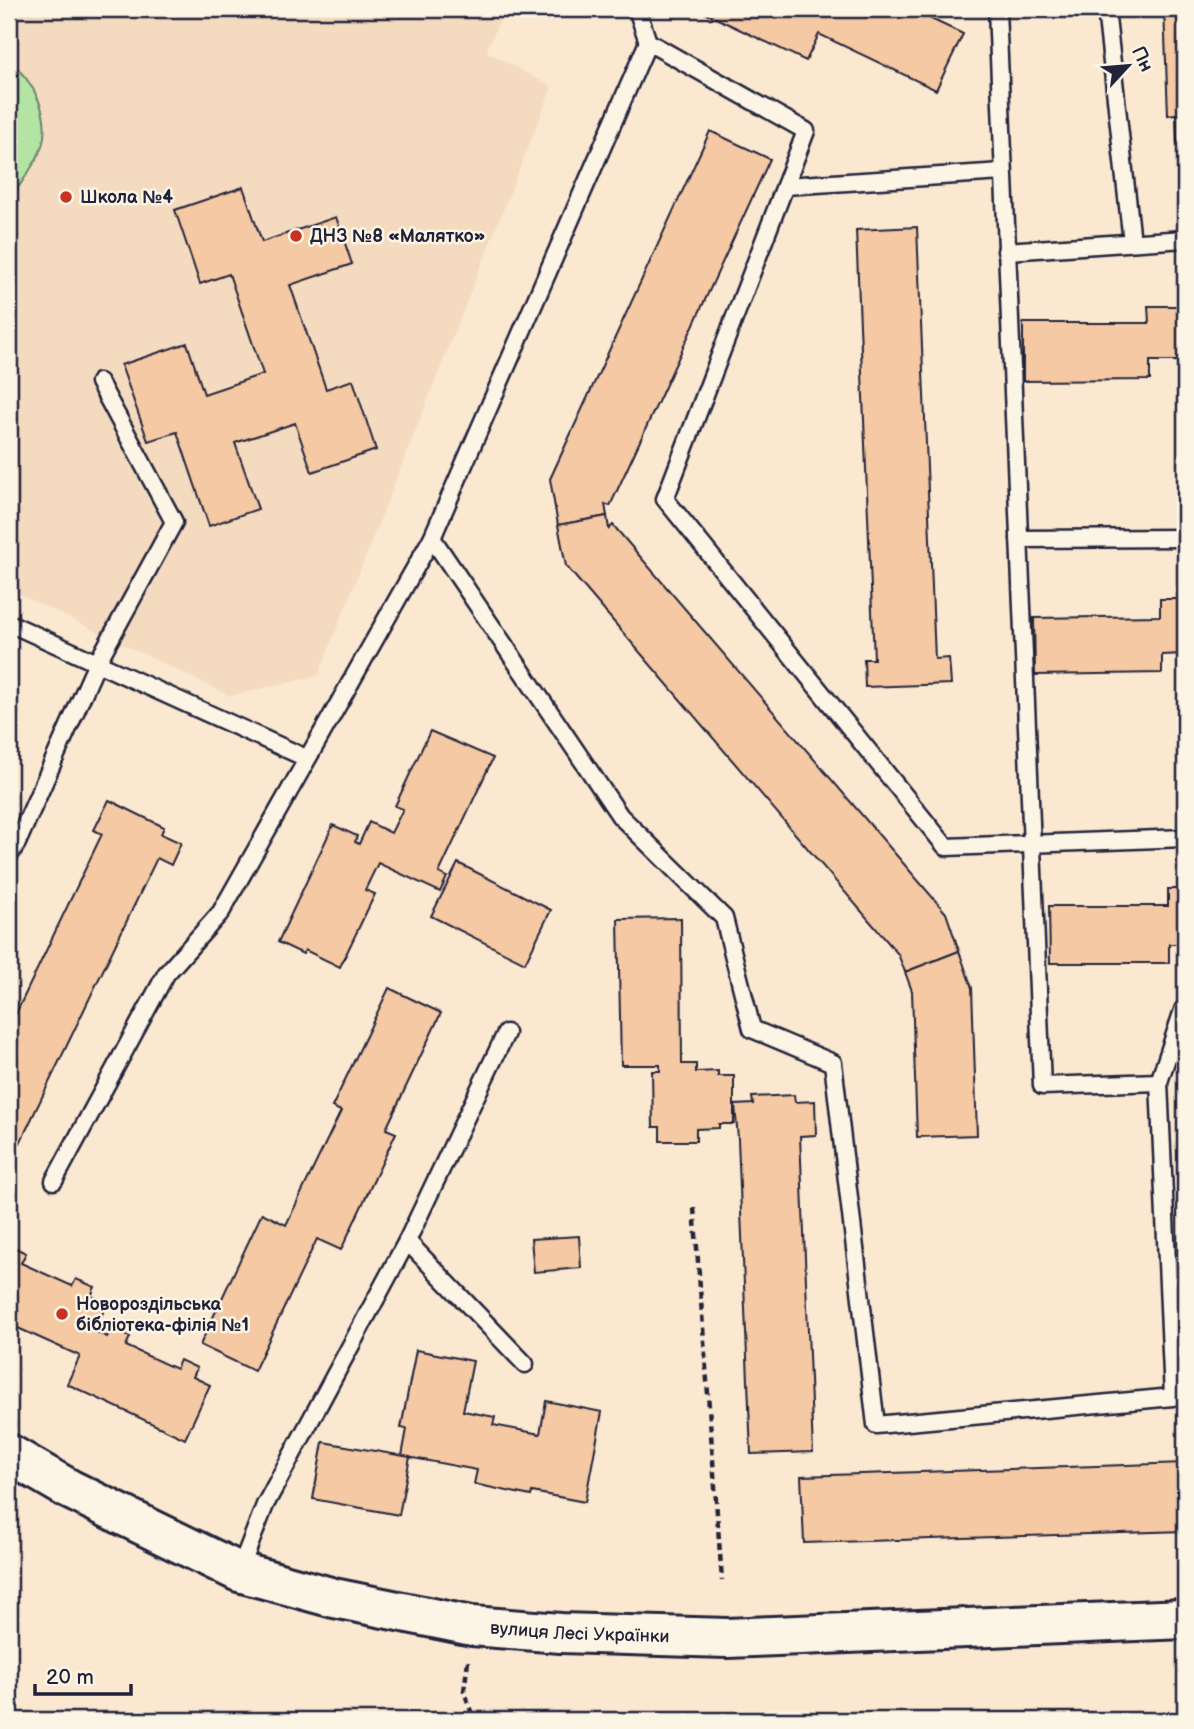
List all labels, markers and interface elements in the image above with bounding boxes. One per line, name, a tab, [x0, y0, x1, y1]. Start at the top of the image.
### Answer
north arrow	[1092, 32, 1162, 102]
text: Пн	[1126, 43, 1158, 76]
place label: Школа №4	[80, 187, 173, 208]
marker: Школа №4	[58, 189, 74, 205]
place label: ДНЗ №8 «Малятко»	[310, 226, 485, 247]
marker: ДНЗ №8 «Малятко»	[288, 228, 304, 244]
place label: Новороздільська бібліотека-філія №1	[76, 1294, 249, 1336]
marker: Новороздільська бібліотека-філія №1	[54, 1306, 70, 1322]
street label: вулиця Лесі Українки	[489, 1617, 670, 1647]
scale bar	[35, 1652, 131, 1696]
text: 20 m	[46, 1665, 94, 1690]

